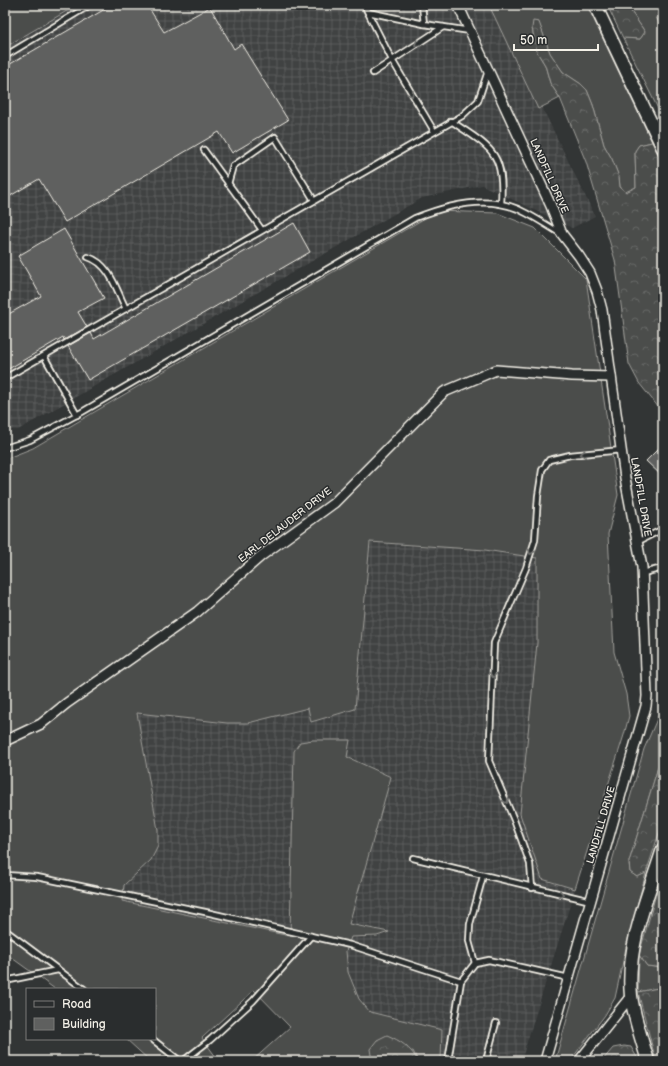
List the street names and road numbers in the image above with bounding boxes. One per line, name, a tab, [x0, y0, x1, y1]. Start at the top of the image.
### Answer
street label: LANDFILL DRIVE	[527, 137, 571, 215]
street label: LANDFILL DRIVE	[628, 456, 654, 538]
street label: EARL DELAUDER DRIVE	[236, 485, 334, 565]
street label: LANDFILL DRIVE	[584, 784, 618, 865]

